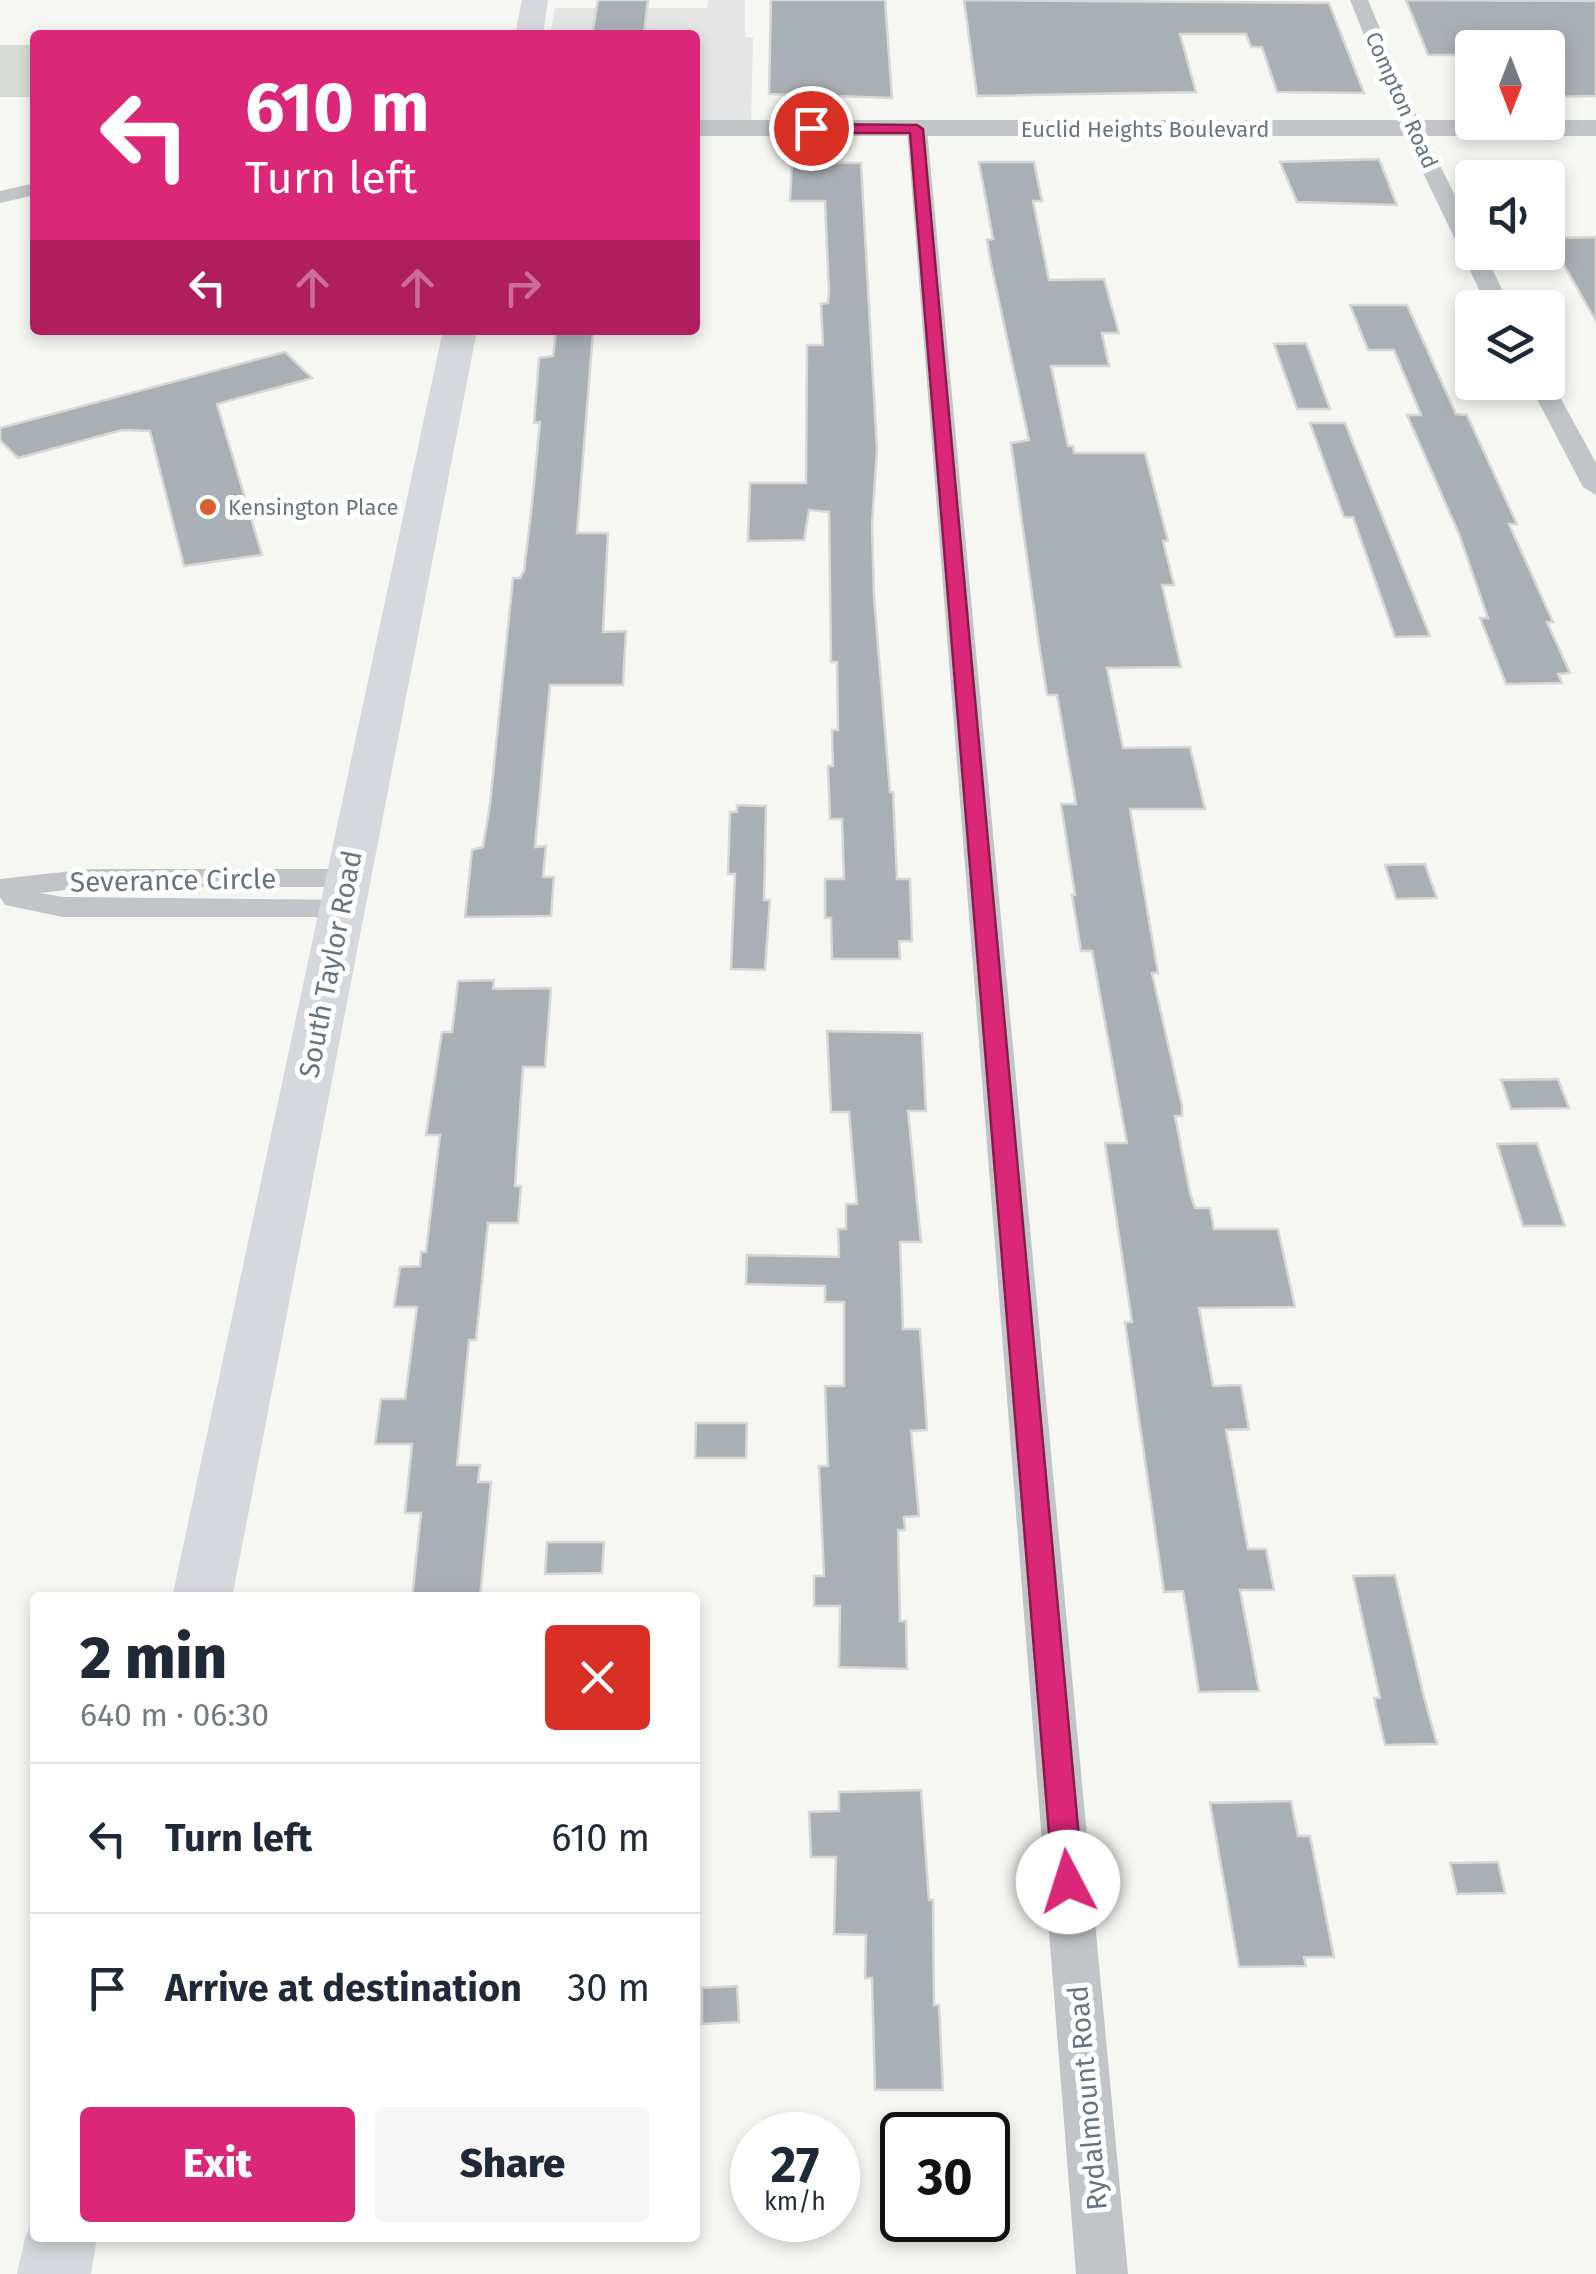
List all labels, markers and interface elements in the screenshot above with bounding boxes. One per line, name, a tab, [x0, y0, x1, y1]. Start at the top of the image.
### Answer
street label: Compton Road	[1359, 28, 1444, 173]
north arrow	[1455, 30, 1565, 140]
map controls	[1455, 30, 1565, 400]
text: 610 m	[245, 66, 430, 150]
icon: left	[80, 70, 210, 200]
pin	[769, 86, 854, 171]
icon: arrive	[784, 101, 839, 156]
street label: Euclid Heights Boulevard	[1021, 116, 1269, 143]
text: Turn left	[245, 151, 417, 205]
button: sound	[1455, 160, 1565, 270]
icon: left	[180, 260, 235, 315]
icon: ahead	[285, 260, 340, 315]
icon: ahead	[390, 260, 445, 315]
icon: right	[495, 260, 550, 315]
button: layers	[1455, 290, 1565, 400]
place label: Kensington Place	[228, 494, 398, 521]
marker: Kensington Place	[197, 496, 219, 518]
street label: South Taylor Road	[292, 848, 369, 1080]
street label: Severance Circle	[69, 862, 277, 899]
text: 2 min	[80, 1622, 227, 1694]
button: close	[545, 1625, 650, 1730]
text: 640 m · 06:30	[80, 1696, 269, 1734]
icon: left	[80, 1811, 135, 1866]
text: Turn left	[165, 1815, 312, 1861]
text: 610 m	[551, 1815, 650, 1861]
position arrow	[1016, 1830, 1120, 1934]
icon: arrive	[80, 1961, 135, 2016]
text: Arrive at destination	[165, 1965, 522, 2011]
text: 30 m	[567, 1965, 650, 2011]
street label: Rydalmount Road	[1061, 1984, 1114, 2212]
button: Exit	[80, 2107, 355, 2222]
button: Share	[375, 2107, 650, 2222]
speed limit sign: 30	[880, 2112, 1010, 2242]
text: 27	[771, 2135, 819, 2195]
text: km/h	[764, 2187, 826, 2217]

